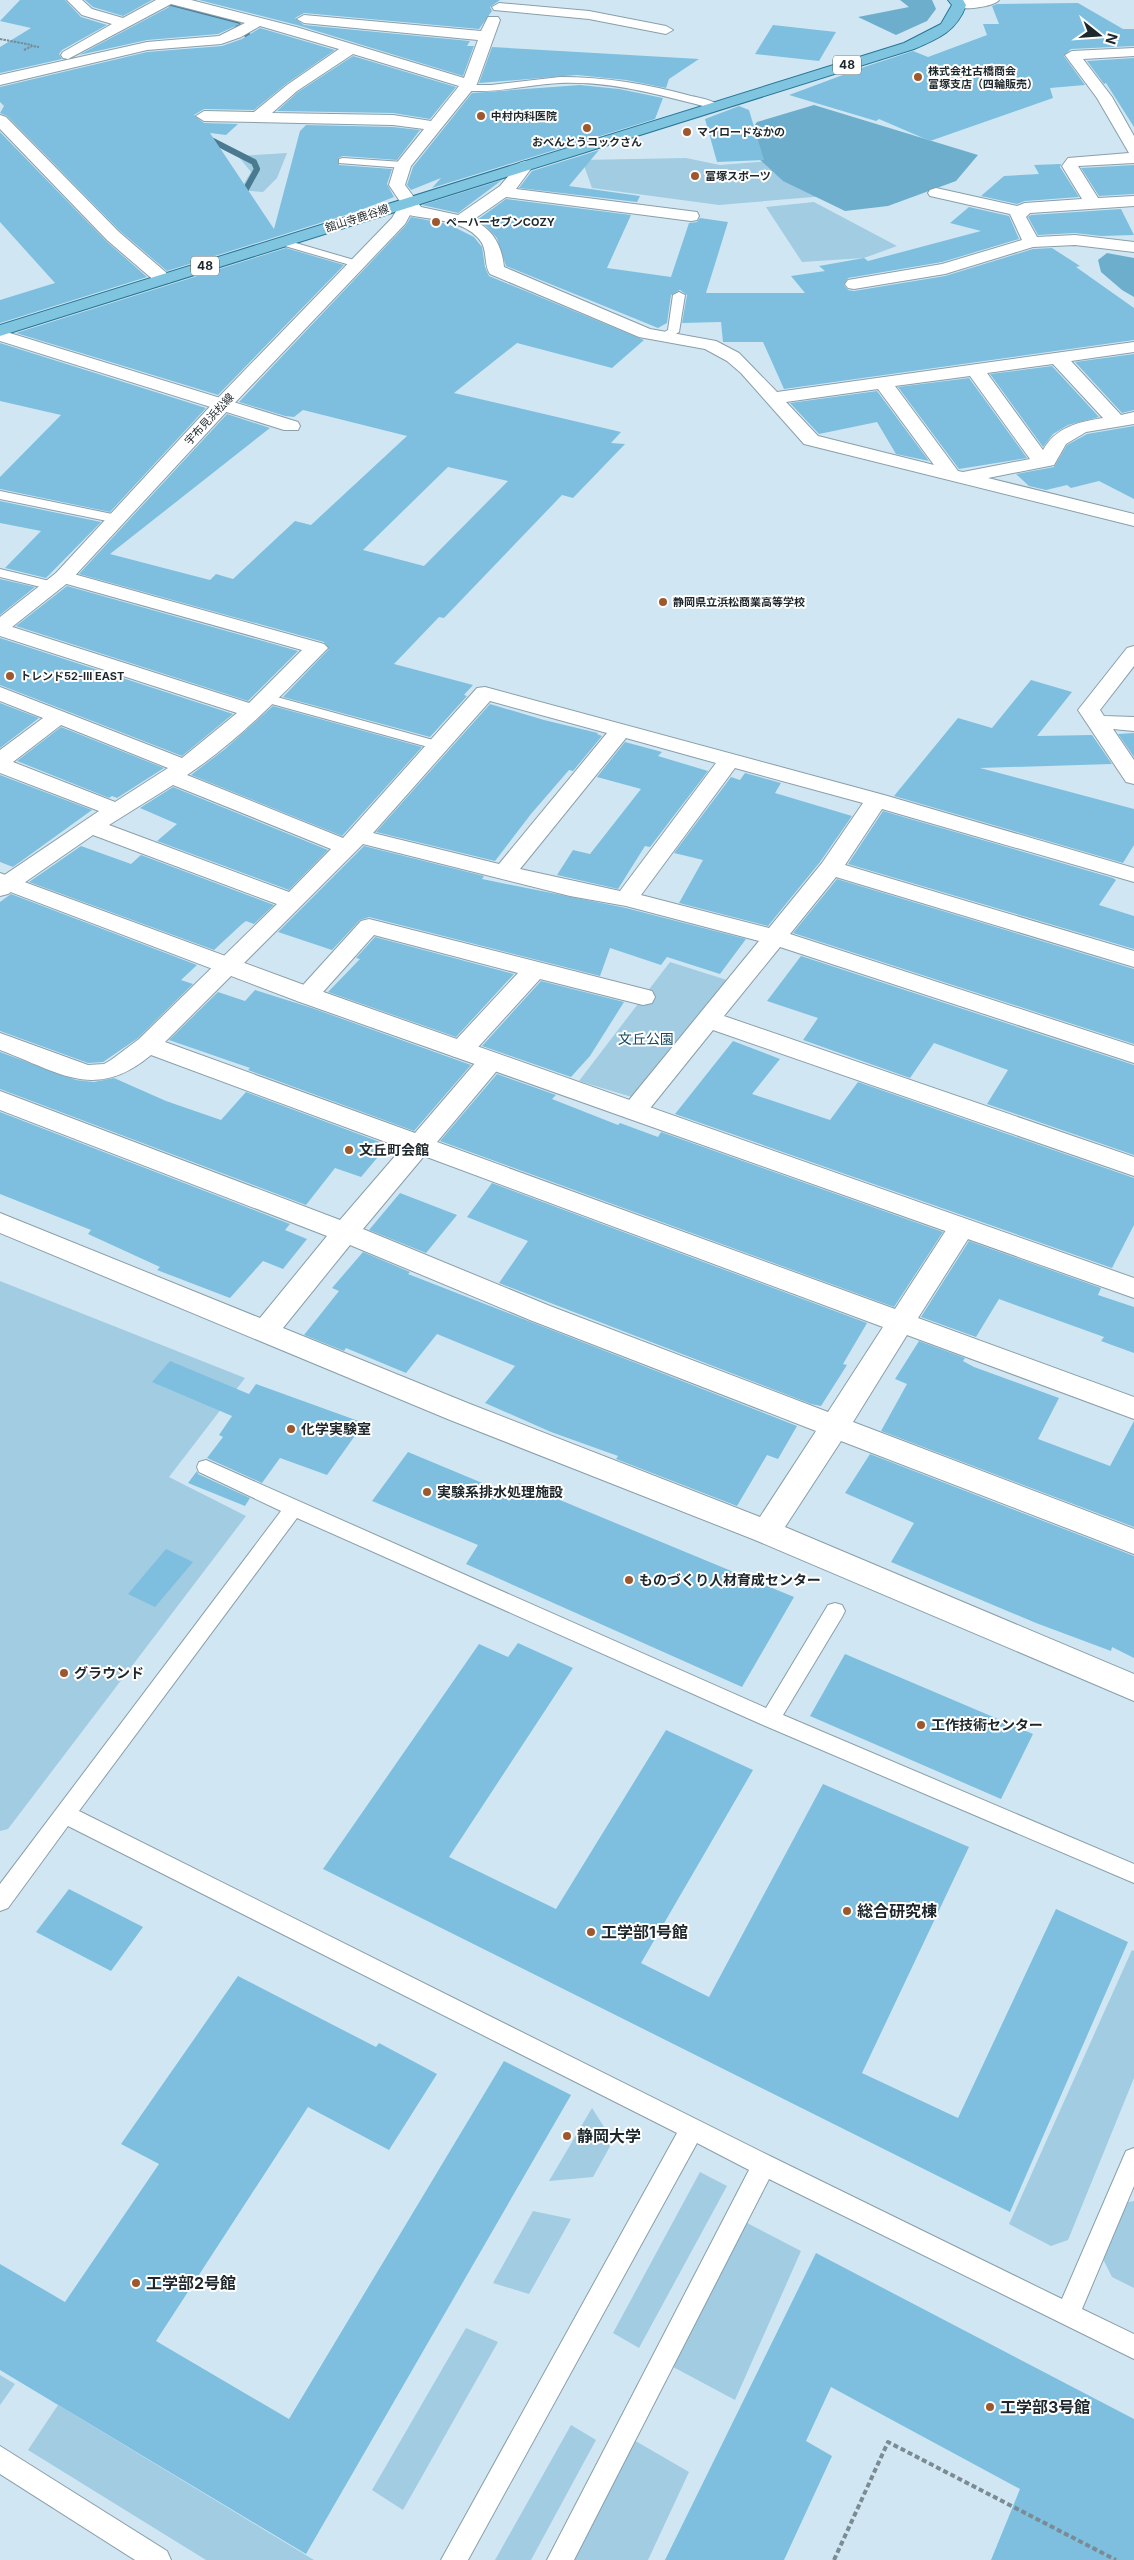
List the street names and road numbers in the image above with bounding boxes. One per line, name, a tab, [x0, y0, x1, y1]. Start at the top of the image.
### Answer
road number: 48	[833, 56, 861, 74]
street label: 舘山寺鹿谷線	[323, 201, 391, 235]
road number: 48	[191, 256, 219, 276]
street label: 宇布見浜松線	[181, 390, 237, 448]

